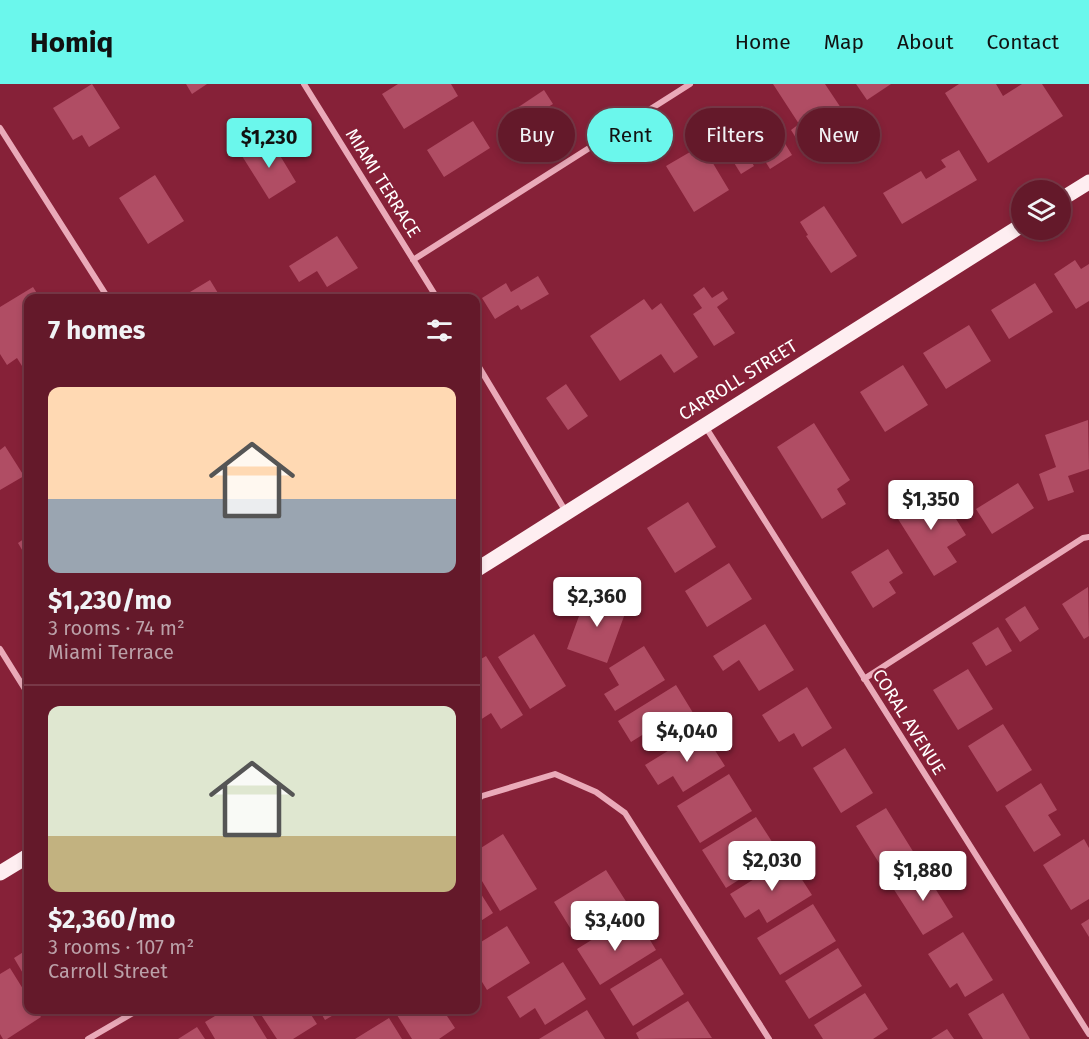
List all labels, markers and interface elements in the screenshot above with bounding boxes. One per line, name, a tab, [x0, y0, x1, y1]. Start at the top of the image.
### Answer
text: Homiq	[30, 26, 113, 59]
text: Home	[735, 29, 791, 55]
text: Map	[824, 29, 864, 55]
text: About	[897, 29, 954, 55]
text: Contact	[987, 29, 1059, 55]
chip: Buy	[498, 108, 575, 162]
chip: Rent	[587, 108, 673, 162]
chip: Filters	[685, 108, 785, 162]
chip: New	[797, 108, 880, 162]
pin: $1,230	[220, 118, 318, 169]
street label: MIAMI TERRACE	[341, 124, 425, 242]
text: $1,230	[241, 125, 297, 149]
map controls	[1011, 180, 1071, 240]
button: layers	[1011, 180, 1071, 240]
icon: filters	[423, 314, 456, 347]
text: 7 homes	[48, 315, 145, 346]
street label: CARROLL STREET	[675, 334, 802, 425]
icon: home	[198, 426, 306, 534]
pin: $1,350	[882, 480, 980, 531]
text: $1,350	[902, 487, 960, 511]
pin: $2,360	[548, 577, 646, 628]
text: $2,360	[567, 584, 627, 608]
text: $1,230/mo	[48, 585, 172, 616]
text: 3 rooms · 74 m²	[48, 616, 185, 640]
text: Miami Terrace	[48, 640, 174, 664]
street label: CORAL AVENUE	[868, 665, 950, 779]
pin: $4,040	[638, 712, 736, 763]
text: $4,040	[656, 719, 718, 743]
icon: home	[198, 745, 306, 853]
pin: $2,030	[723, 841, 821, 892]
text: $2,030	[742, 848, 802, 872]
pin: $1,880	[874, 851, 972, 902]
text: $1,880	[893, 858, 953, 882]
pin: $3,400	[566, 901, 664, 952]
text: $2,360/mo	[48, 904, 175, 935]
text: $3,400	[585, 908, 645, 932]
text: 3 rooms · 107 m²	[48, 935, 194, 959]
text: Carroll Street	[48, 959, 168, 983]

